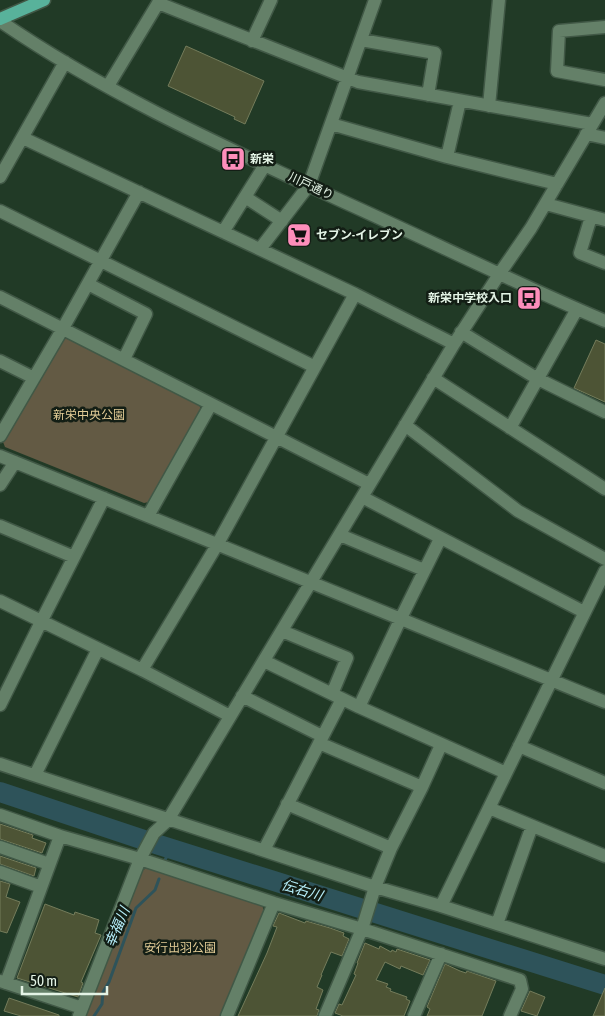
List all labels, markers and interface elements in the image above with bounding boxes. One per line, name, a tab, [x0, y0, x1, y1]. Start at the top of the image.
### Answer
bus stop icon: 新栄	[220, 146, 246, 172]
place label: 新栄	[250, 152, 274, 166]
street label: 川戸通り	[286, 170, 336, 202]
supermarket icon: セブン-イレブン	[286, 222, 312, 248]
place label: セブン-イレブン	[316, 228, 403, 242]
bus stop icon: 新栄中学校入口	[516, 285, 542, 311]
place label: 新栄中学校入口	[428, 291, 512, 305]
park label: 新栄中央公園	[53, 408, 125, 422]
water label: 伝右川	[280, 876, 326, 904]
water label: 幸福川	[101, 903, 133, 949]
park label: 安行出羽公園	[144, 941, 216, 955]
scale bar	[22, 964, 108, 996]
text: 50 m	[30, 972, 57, 989]

